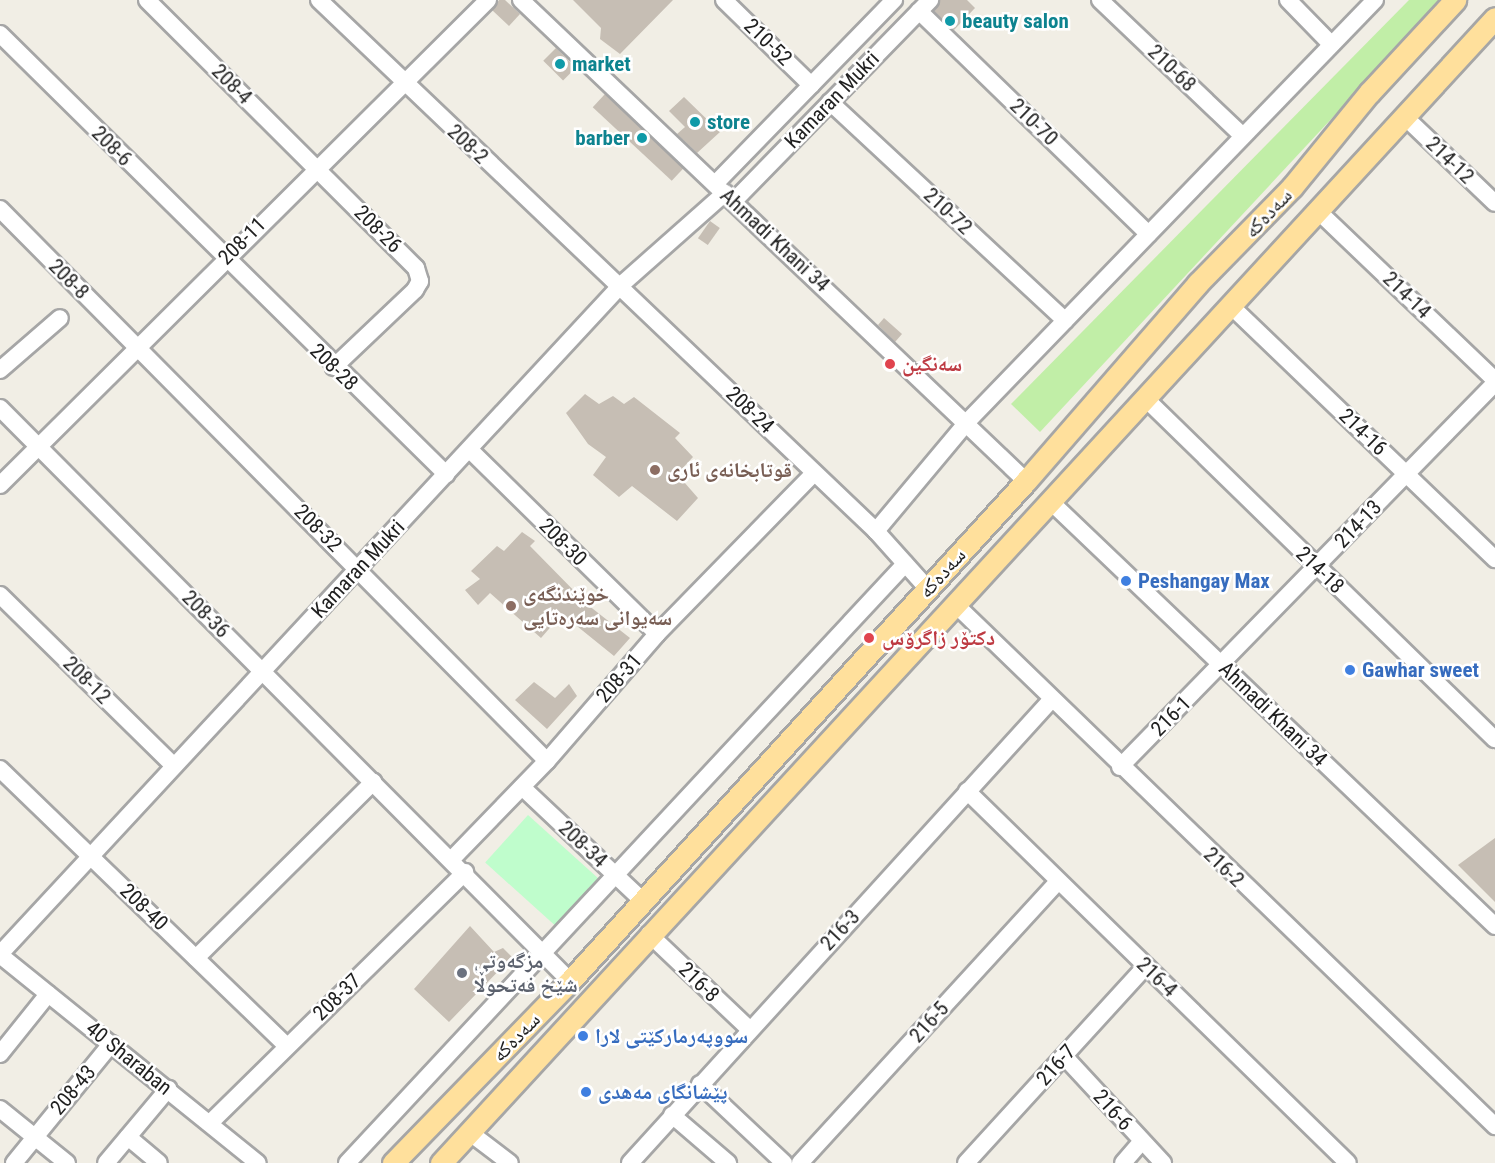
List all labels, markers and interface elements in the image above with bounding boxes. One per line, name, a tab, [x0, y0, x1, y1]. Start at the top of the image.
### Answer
place label: beauty salon	[962, 8, 1069, 34]
street label: 210-52	[739, 13, 797, 71]
marker: beauty salon	[943, 14, 957, 28]
street label: 210-68	[1143, 39, 1201, 97]
street label: Kamaran Mukri	[779, 46, 885, 154]
place label: market	[572, 51, 631, 77]
marker: market	[553, 57, 567, 71]
street label: 208-4	[207, 59, 257, 109]
street label: 210-70	[1005, 93, 1063, 151]
place label: store	[707, 109, 750, 135]
marker: store	[688, 115, 702, 129]
street label: 208-2	[442, 119, 494, 169]
street label: 208-6	[87, 121, 137, 171]
place label: barber	[575, 125, 630, 151]
marker: barber	[635, 131, 649, 145]
street label: 214-12	[1421, 131, 1479, 189]
street label: 210-72	[919, 182, 977, 240]
street label: Ahmadi Khani 34	[715, 183, 835, 297]
street label: سەدەکە	[1239, 183, 1297, 243]
street label: 208-26	[349, 200, 407, 258]
street label: 208-11	[213, 212, 271, 270]
street label: 208-8	[44, 254, 94, 304]
street label: 214-14	[1378, 266, 1436, 324]
street label: 208-28	[305, 338, 363, 396]
place label: سەنگین	[902, 351, 962, 377]
marker: سەنگین	[883, 357, 897, 371]
street label: 208-24	[721, 381, 779, 439]
street label: 214-16	[1334, 403, 1392, 461]
place label: قوتابخانەی ئاری	[667, 457, 792, 483]
marker: قوتابخانەی ئاری	[648, 463, 662, 477]
street label: 214-13	[1329, 495, 1387, 553]
street label: 208-32	[289, 499, 347, 557]
street label: 208-30	[534, 513, 592, 571]
street label: Kamaran Mukri	[306, 515, 410, 623]
street label: 214-18	[1291, 541, 1349, 599]
street label: سەدەکە	[913, 543, 971, 603]
place label: Peshangay Max	[1138, 568, 1270, 594]
marker: Peshangay Max	[1119, 574, 1133, 588]
place label: خوێندنگەی سەیوانی سەرەتایی	[523, 581, 672, 631]
street label: 208-36	[177, 585, 235, 643]
marker: خوێندنگەی سەیوانی سەرەتایی	[504, 599, 518, 613]
place label: دکتۆر زاگرۆس	[882, 625, 995, 651]
marker: دکتۆر زاگرۆس	[860, 629, 878, 647]
street label: 208-31	[591, 648, 647, 708]
street label: 208-12	[58, 651, 116, 709]
street label: Ahmadi Khani 34	[1214, 656, 1332, 772]
place label: Gawhar sweet	[1362, 657, 1479, 683]
marker: Gawhar sweet	[1343, 663, 1357, 677]
street label: 216-1	[1146, 691, 1196, 741]
street label: 208-34	[554, 815, 612, 873]
street label: 216-2	[1198, 842, 1250, 892]
street label: 208-40	[115, 878, 173, 936]
street label: 216-3	[815, 904, 865, 956]
place label: مزگەوتی شێخ فەتحوڵا	[474, 948, 578, 998]
street label: 216-4	[1131, 952, 1183, 1002]
street label: 216-8	[673, 957, 725, 1007]
marker: مزگەوتی شێخ فەتحوڵا	[455, 966, 469, 980]
street label: 208-37	[308, 968, 366, 1026]
street label: 216-5	[904, 996, 954, 1048]
street label: سەدەکە	[487, 1007, 545, 1067]
street label: 40 Sharaban	[81, 1016, 177, 1100]
place label: سووپەرمارکێتی لارا	[595, 1023, 748, 1049]
marker: سووپەرمارکێتی لارا	[576, 1029, 590, 1043]
street label: 216-7	[1031, 1039, 1081, 1091]
street label: 208-43	[45, 1060, 101, 1120]
place label: پێشانگای مەهدی	[598, 1079, 727, 1105]
street label: 216-6	[1088, 1084, 1138, 1136]
marker: پێشانگای مەهدی	[579, 1085, 593, 1099]

